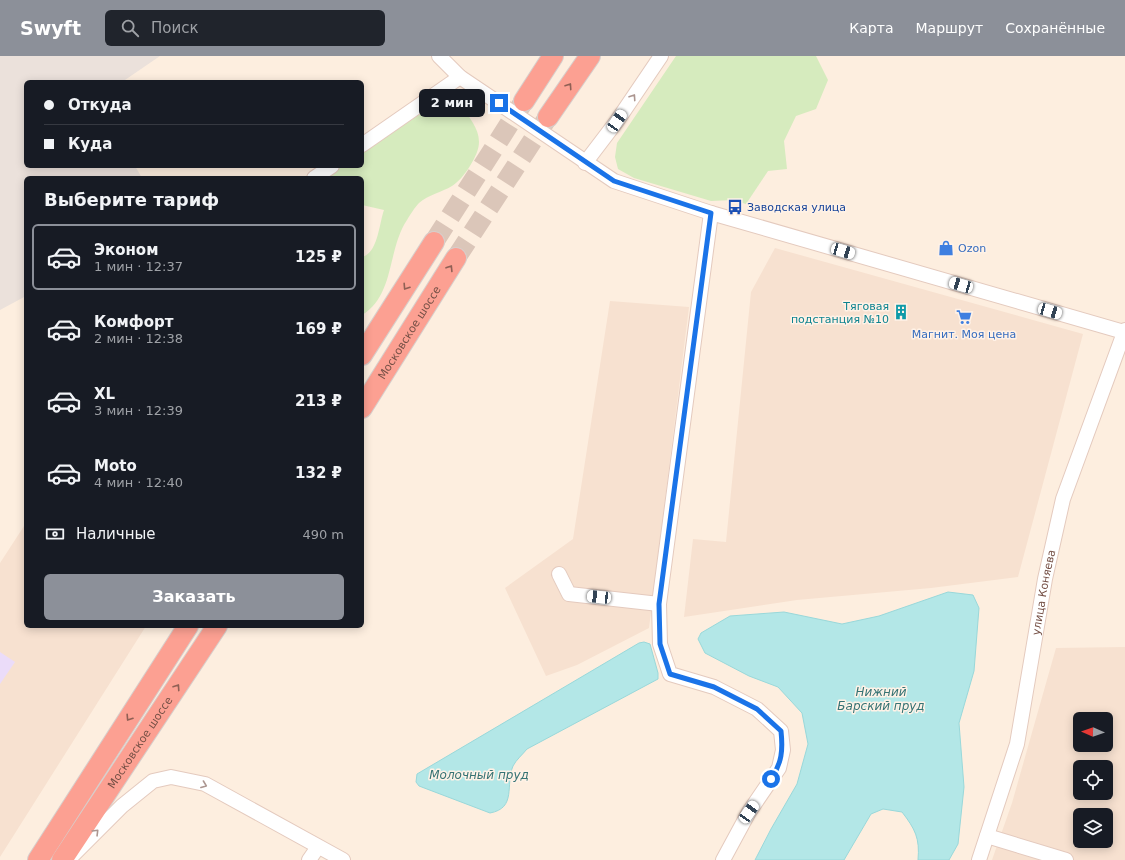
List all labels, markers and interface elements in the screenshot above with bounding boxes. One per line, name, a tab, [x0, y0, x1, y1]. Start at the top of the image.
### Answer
search box	[105, 10, 385, 46]
text: Swyft	[20, 17, 81, 39]
icon: search	[119, 17, 141, 39]
text: Поиск	[151, 19, 199, 37]
text: Карта	[849, 20, 893, 36]
text: Маршрут	[915, 20, 983, 36]
text: Сохранённые	[1005, 20, 1105, 36]
one-way arrow	[564, 84, 571, 91]
callout: 2 мин	[419, 89, 485, 117]
route end	[490, 94, 508, 112]
one-way arrow	[628, 94, 636, 101]
text: 2 мин	[431, 95, 473, 110]
text: Откуда	[68, 96, 132, 114]
car	[605, 108, 629, 134]
text: Куда	[68, 135, 112, 153]
text: Выберите тариф	[44, 189, 219, 210]
bus stop icon: Заводская улица	[726, 198, 744, 216]
place label: Заводская улица	[747, 201, 846, 214]
icon: car	[46, 239, 82, 275]
shop icon: Ozon	[937, 239, 955, 257]
text: Эконом	[94, 241, 158, 259]
car	[830, 242, 856, 260]
place label: Ozon	[958, 242, 986, 255]
text: 125 ₽	[295, 248, 342, 266]
text: 1 мин · 12:37	[94, 259, 183, 274]
one-way arrow	[445, 265, 452, 272]
car	[948, 276, 974, 294]
street label: Московское шоссе	[375, 283, 443, 382]
one-way arrow	[403, 283, 410, 290]
place label: Тяговая подстанция №10	[791, 300, 889, 326]
car	[1037, 302, 1063, 320]
building icon: Тяговая подстанция №10	[892, 303, 910, 321]
supermarket icon: Магнит. Моя цена	[955, 308, 973, 326]
icon: car	[46, 311, 82, 347]
text: Комфорт	[94, 313, 173, 331]
text: 169 ₽	[295, 320, 342, 338]
place label: Магнит. Моя цена	[912, 328, 1016, 341]
text: 2 мин · 12:38	[94, 331, 183, 346]
icon: car	[46, 383, 82, 419]
text: XL	[94, 385, 115, 403]
text: 213 ₽	[295, 392, 342, 410]
text: 3 мин · 12:39	[94, 403, 183, 418]
icon: car	[46, 455, 82, 491]
text: Moto	[94, 457, 137, 475]
text: 132 ₽	[295, 464, 342, 482]
text: 4 мин · 12:40	[94, 475, 183, 490]
icon: cash	[44, 523, 66, 545]
text: Наличные	[76, 525, 156, 543]
text: 490 m	[302, 527, 344, 542]
street label: улица Коняева	[1029, 548, 1058, 636]
button: Заказать	[44, 574, 344, 620]
car	[586, 590, 612, 604]
one-way arrow	[172, 685, 179, 692]
water label: Нижний Барский пруд	[837, 685, 925, 713]
street label: Московское шоссе	[105, 694, 175, 791]
north arrow	[1073, 712, 1113, 752]
map controls	[1073, 712, 1113, 848]
one-way arrow	[126, 714, 134, 721]
button: locate	[1073, 760, 1113, 800]
water label: Молочный пруд	[429, 768, 529, 782]
route start	[762, 770, 780, 788]
one-way arrow	[201, 780, 208, 788]
car	[737, 799, 761, 825]
button: layers	[1073, 808, 1113, 848]
one-way arrow	[91, 829, 99, 837]

